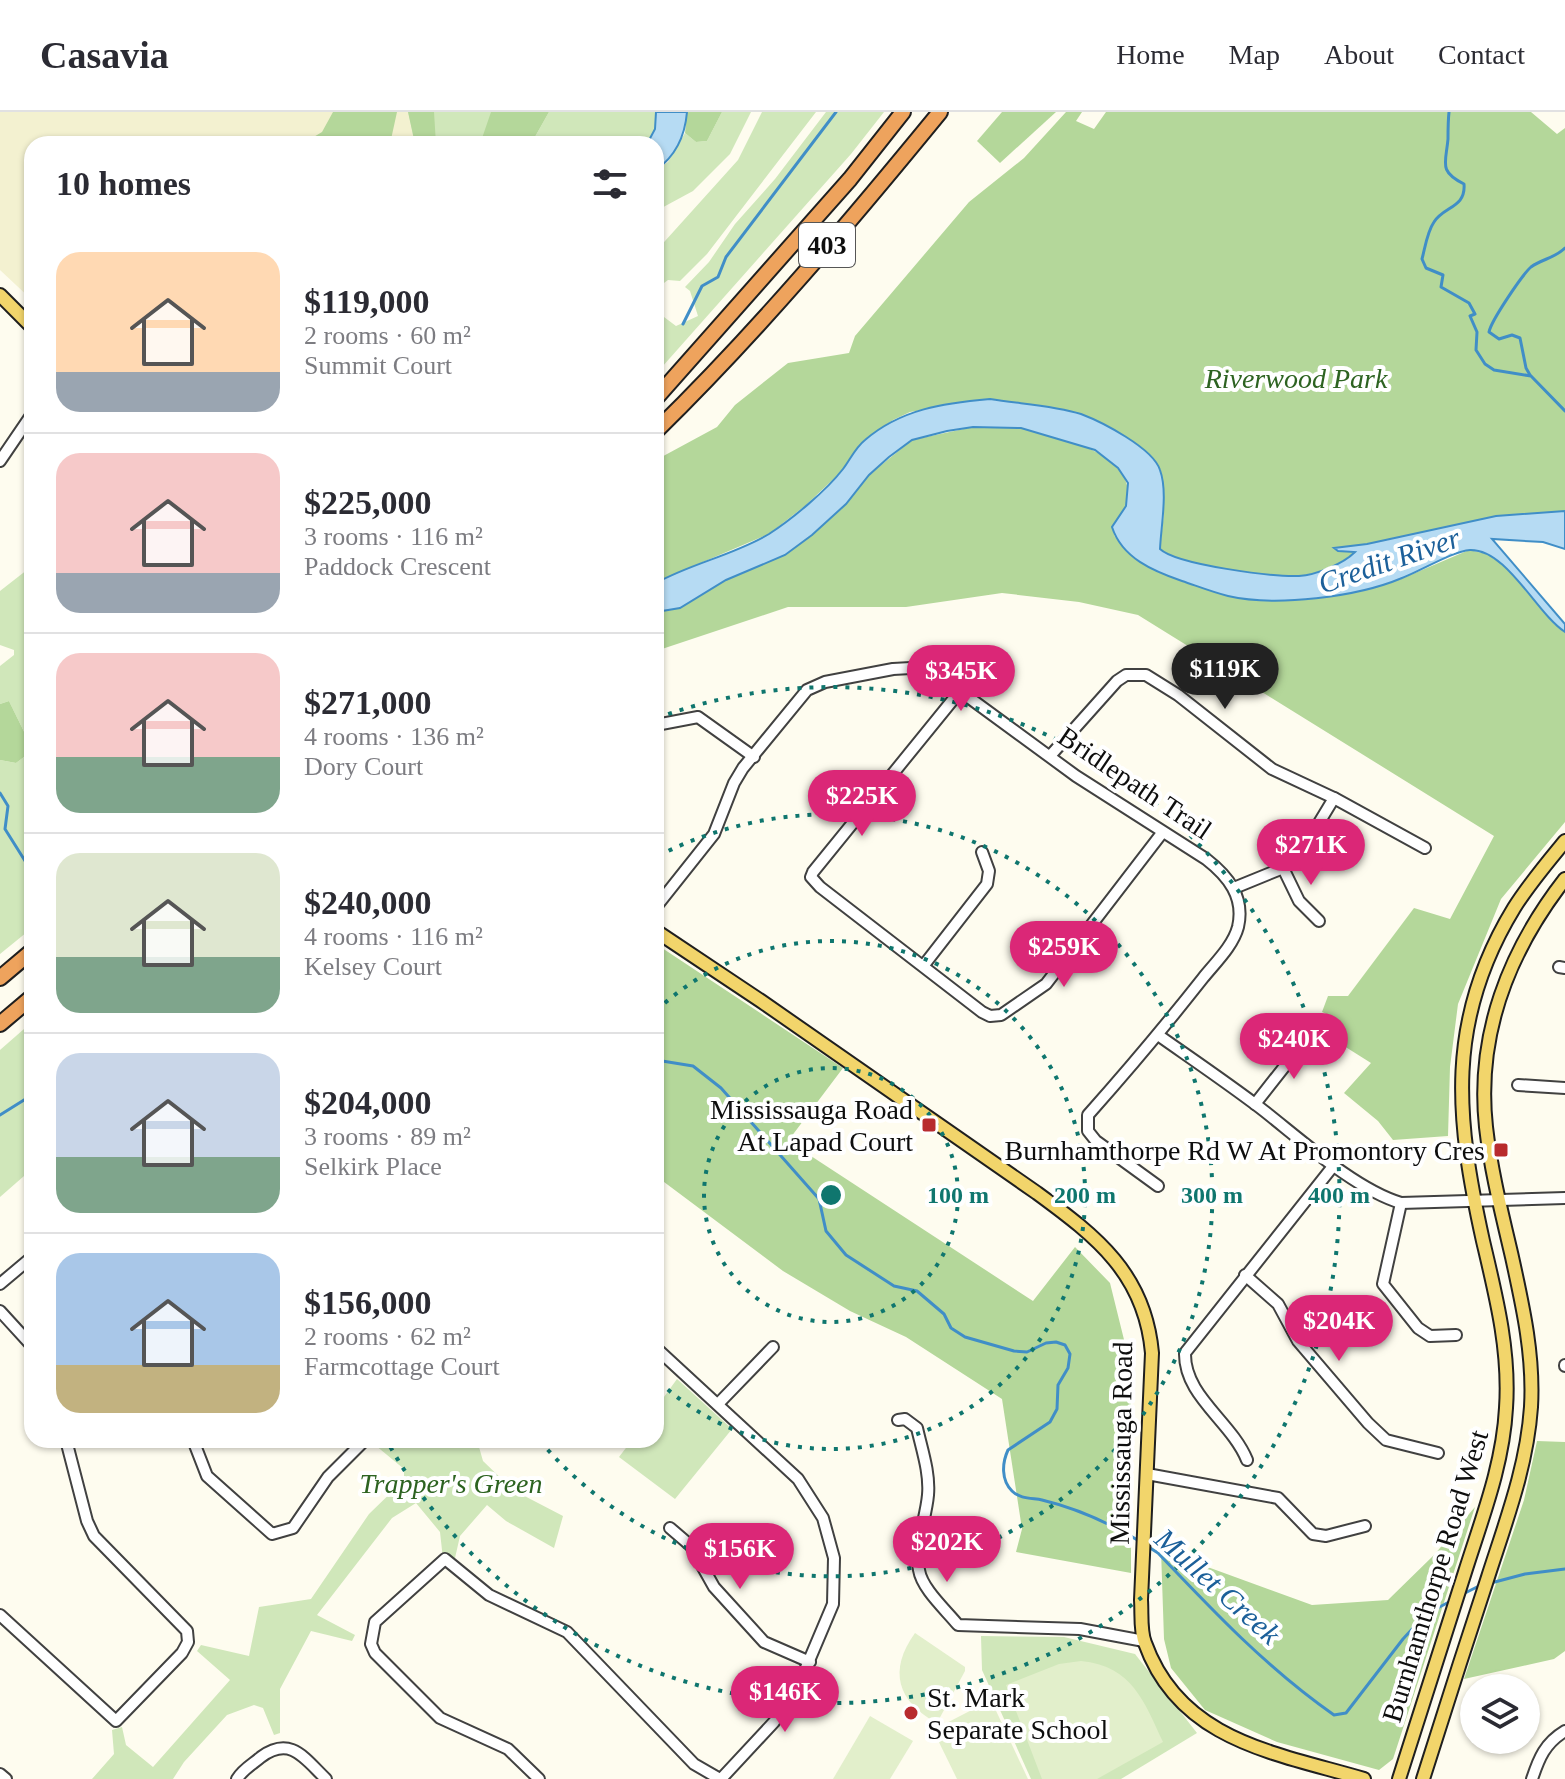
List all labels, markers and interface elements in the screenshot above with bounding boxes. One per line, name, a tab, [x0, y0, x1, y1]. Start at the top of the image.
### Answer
text: Casavia	[40, 34, 169, 76]
text: Home	[1116, 39, 1185, 70]
text: Map	[1229, 39, 1280, 70]
text: About	[1324, 39, 1394, 70]
text: Contact	[1438, 39, 1525, 70]
icon: filters	[588, 162, 632, 206]
text: 10 homes	[56, 165, 191, 202]
road number: 403	[799, 223, 855, 267]
text: $119,000	[304, 283, 430, 320]
icon: home	[120, 284, 216, 380]
text: 2 rooms · 60 m²	[304, 321, 471, 350]
text: Summit Court	[304, 351, 452, 380]
park label: Riverwood Park	[1204, 363, 1388, 394]
text: $225,000	[304, 484, 432, 521]
icon: home	[120, 485, 216, 581]
water label: Credit River	[1314, 520, 1465, 600]
text: 3 rooms · 116 m²	[304, 522, 483, 551]
text: Paddock Crescent	[304, 552, 491, 581]
pin: $119K	[1169, 643, 1281, 711]
pin: $345K	[905, 645, 1017, 713]
text: $119K	[1190, 654, 1260, 683]
text: $345K	[925, 656, 997, 685]
text: $271,000	[304, 684, 432, 721]
icon: home	[120, 685, 216, 781]
street label: Bridlepath Trail	[1052, 720, 1218, 846]
text: 4 rooms · 136 m²	[304, 722, 484, 751]
text: Dory Court	[304, 752, 423, 781]
pin: $225K	[806, 770, 918, 838]
text: $225K	[826, 781, 898, 810]
pin: $271K	[1255, 819, 1367, 887]
text: $271K	[1275, 830, 1347, 859]
text: $240,000	[304, 884, 432, 921]
icon: home	[120, 885, 216, 981]
pin: $259K	[1008, 921, 1120, 989]
text: 4 rooms · 116 m²	[304, 922, 483, 951]
text: $259K	[1028, 932, 1100, 961]
text: Kelsey Court	[304, 952, 442, 981]
pin: $240K	[1238, 1013, 1350, 1081]
text: $240K	[1258, 1024, 1330, 1053]
text: $204,000	[304, 1084, 432, 1121]
icon: home	[120, 1085, 216, 1181]
place label: Mississauga Road At Lapad Court	[710, 1094, 913, 1157]
marker: Mississauga Road At Lapad Court	[920, 1116, 938, 1134]
text: 3 rooms · 89 m²	[304, 1122, 471, 1151]
place label: Burnhamthorpe Rd W At Promontory Cres	[1005, 1135, 1485, 1166]
marker: Burnhamthorpe Rd W At Promontory Cres	[1492, 1141, 1510, 1159]
text: Selkirk Place	[304, 1152, 442, 1181]
centre of rings	[817, 1181, 845, 1209]
text: 100 m	[927, 1182, 989, 1208]
text: 200 m	[1054, 1182, 1116, 1208]
text: 300 m	[1181, 1182, 1243, 1208]
text: 400 m	[1308, 1182, 1370, 1208]
text: $156,000	[304, 1284, 432, 1321]
icon: home	[120, 1285, 216, 1381]
pin: $204K	[1283, 1295, 1395, 1363]
text: $204K	[1303, 1306, 1375, 1335]
text: 2 rooms · 62 m²	[304, 1322, 471, 1351]
street label: Mississauga Road	[1104, 1341, 1138, 1545]
text: Farmcottage Court	[304, 1352, 500, 1381]
street label: Burnhamthorpe Road West	[1376, 1426, 1494, 1726]
park label: Trapper's Green	[359, 1468, 543, 1499]
pin: $202K	[891, 1516, 1003, 1584]
water label: Mullet Creek	[1148, 1521, 1288, 1651]
pin: $156K	[684, 1523, 796, 1591]
text: $202K	[911, 1527, 983, 1556]
text: $156K	[704, 1534, 776, 1563]
pin: $146K	[729, 1666, 841, 1734]
map controls	[1460, 1674, 1540, 1754]
button: layers	[1460, 1674, 1540, 1754]
text: $146K	[749, 1677, 821, 1706]
place label: St. Mark Separate School	[927, 1682, 1108, 1745]
marker: St. Mark Separate School	[902, 1704, 920, 1722]

